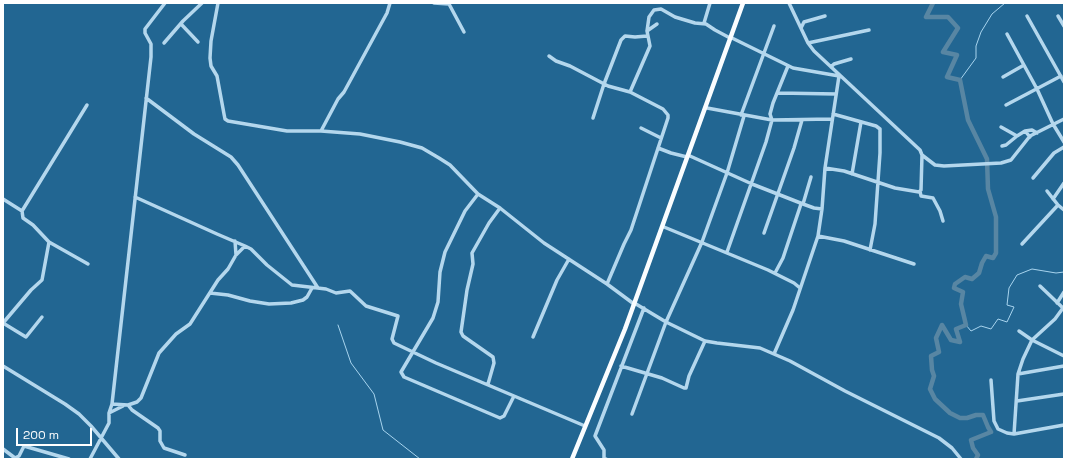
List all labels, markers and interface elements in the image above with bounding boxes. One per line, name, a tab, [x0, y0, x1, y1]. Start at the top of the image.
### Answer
scale bar	[18, 420, 94, 446]
text: 200 m	[23, 427, 59, 443]

